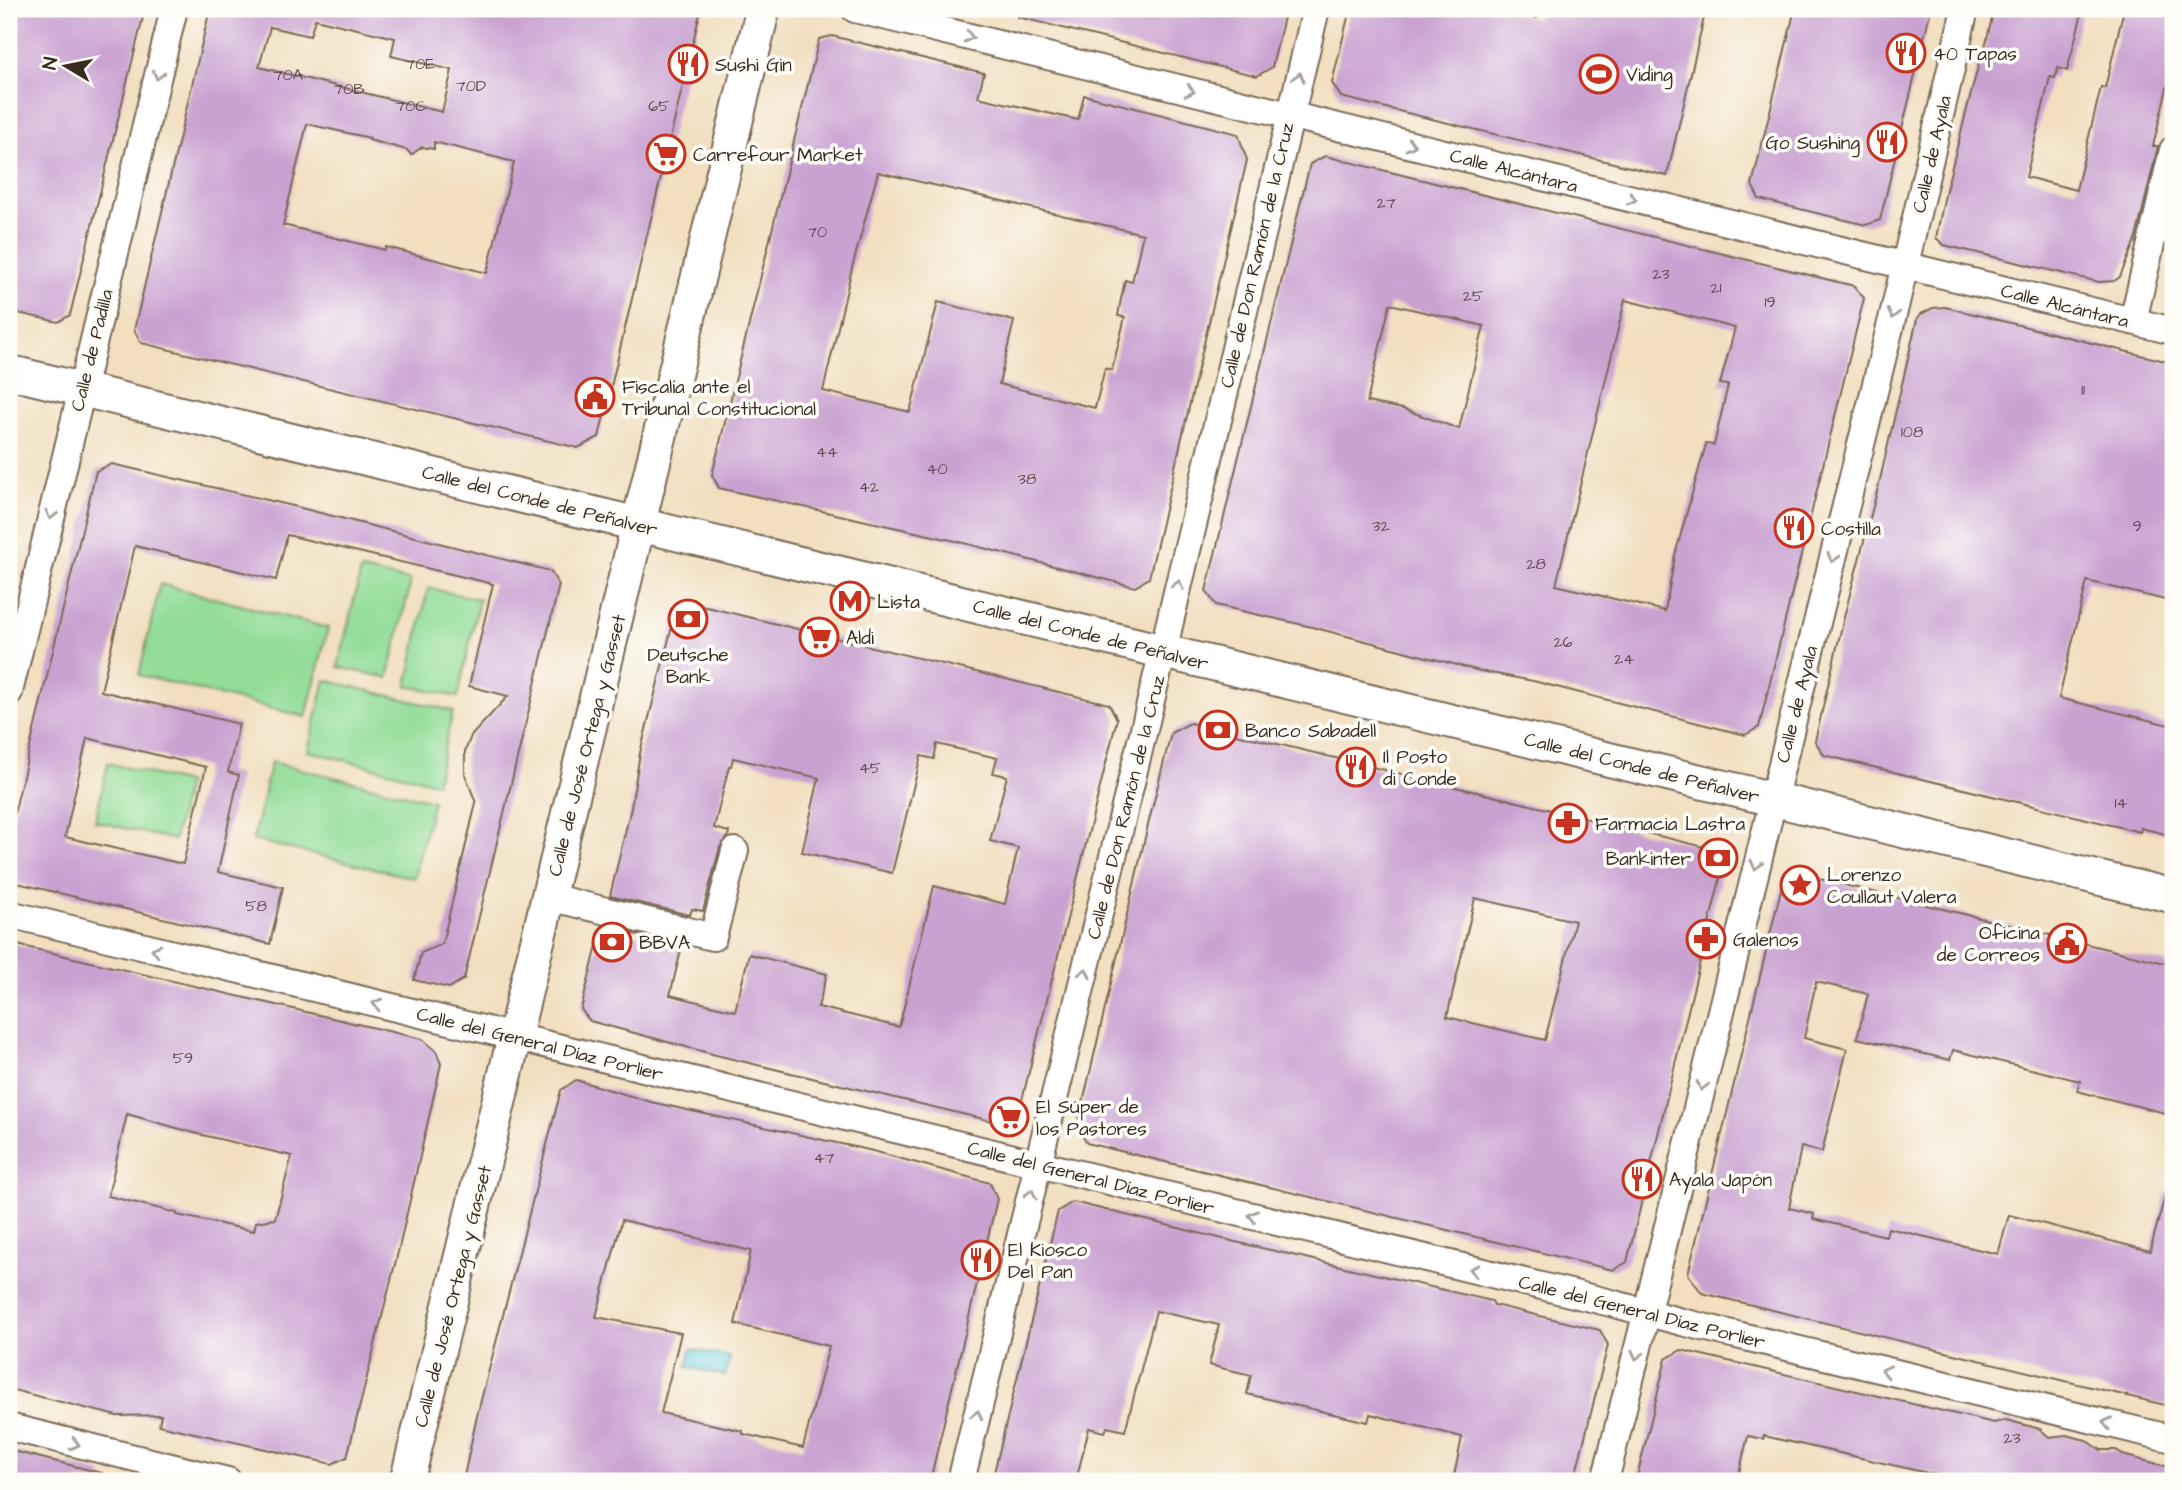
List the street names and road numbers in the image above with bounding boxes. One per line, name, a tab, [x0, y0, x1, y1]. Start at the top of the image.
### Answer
street label: Calle de Ayala	[1906, 93, 1960, 216]
street label: Calle de Don Ramón de la Cruz	[1214, 120, 1301, 391]
street label: Calle Alcántara	[1447, 143, 1581, 200]
street label: Calle Alcántara	[1998, 278, 2132, 335]
street label: Calle de Padilla	[64, 286, 121, 414]
street label: Calle del Conde de Peñalver	[419, 459, 661, 544]
street label: Calle del Conde de Peñalver	[970, 593, 1212, 678]
street label: Calle de José Ortega y Gasset	[542, 611, 634, 879]
street label: Calle de Ayala	[1770, 643, 1826, 766]
street label: Calle de Don Ramón de la Cruz	[1081, 672, 1173, 942]
street label: Calle del Conde de Peñalver	[1521, 726, 1763, 811]
street label: Calle del General Díaz Porlier	[413, 1001, 666, 1088]
street label: Calle del General Díaz Porlier	[964, 1135, 1217, 1222]
street label: Calle de José Ortega y Gasset	[408, 1162, 500, 1430]
street label: Calle del General Díaz Porlier	[1515, 1269, 1768, 1356]

